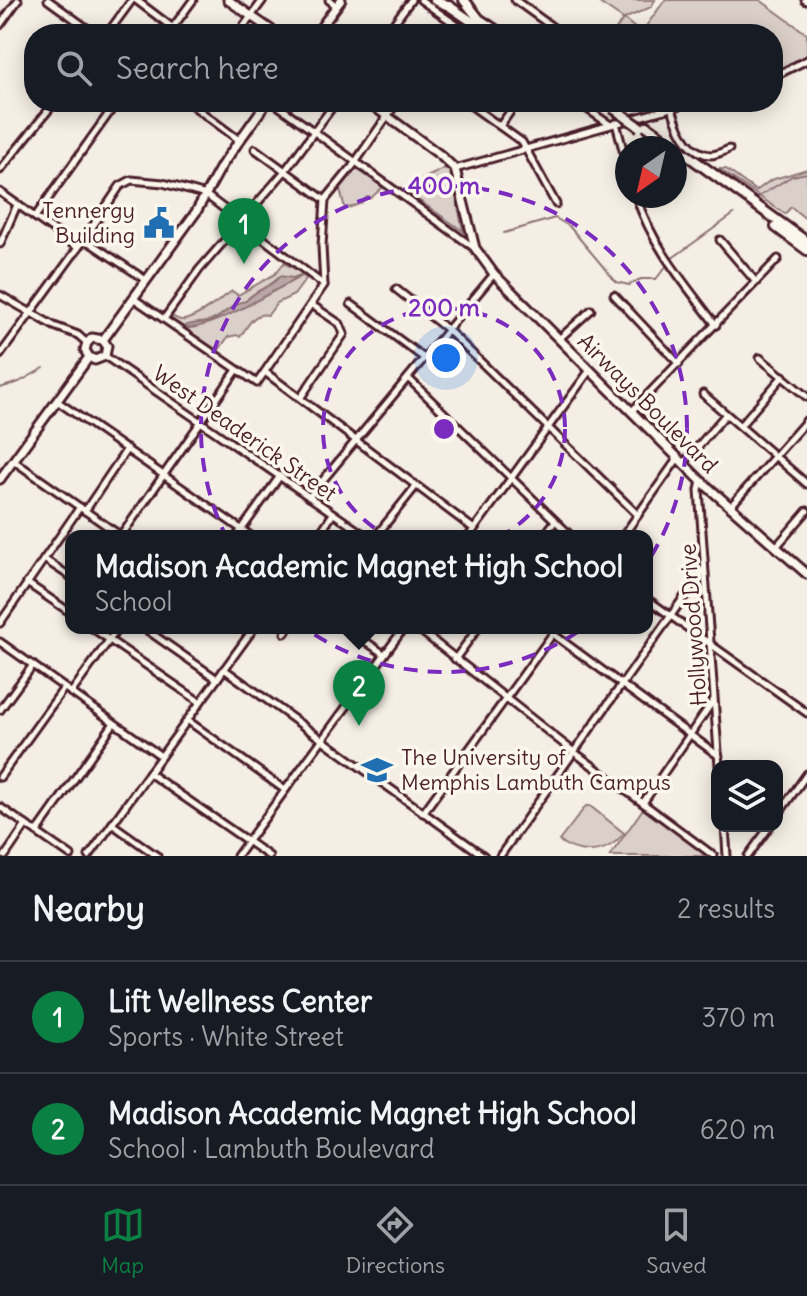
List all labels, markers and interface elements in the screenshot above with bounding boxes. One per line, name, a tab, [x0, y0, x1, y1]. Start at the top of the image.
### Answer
search box	[24, 24, 783, 112]
icon: search	[52, 46, 96, 90]
text: Search here	[116, 49, 279, 87]
north arrow	[615, 136, 687, 208]
text: 400 m	[408, 170, 480, 200]
place label: Tennergy Building	[42, 196, 135, 249]
pin: 1	[218, 198, 270, 264]
public building icon: Tennergy Building	[142, 206, 176, 240]
text: 200 m	[408, 292, 480, 322]
street label: Airways Boulevard	[572, 327, 724, 479]
your location	[426, 338, 466, 378]
street label: West Deaderick Street	[147, 359, 343, 507]
centre of rings	[430, 415, 458, 443]
popup	[65, 530, 653, 634]
street label: Hollywood Drive	[673, 543, 713, 707]
text: Madison Academic Magnet High School	[95, 547, 623, 585]
text: School	[95, 585, 172, 618]
pin: 2	[333, 660, 385, 726]
place label: The University of Memphis Lambuth Campus	[401, 743, 671, 796]
school or university icon: The University of Memphis Lambuth Campus	[360, 753, 394, 787]
map controls	[711, 760, 783, 832]
button: layers	[711, 760, 783, 832]
text: Nearby	[32, 887, 145, 930]
text: 2 results	[677, 892, 775, 925]
text: Lift Wellness Center	[108, 982, 372, 1020]
text: 1	[53, 1001, 63, 1034]
text: 370 m	[701, 1001, 775, 1034]
text: Sports · White Street	[108, 1020, 344, 1053]
text: Madison Academic Magnet High School	[108, 1094, 637, 1132]
text: 2	[51, 1113, 65, 1146]
text: 620 m	[700, 1113, 775, 1146]
text: School · Lambuth Boulevard	[108, 1132, 435, 1165]
tab: Map	[101, 1203, 145, 1279]
tab: Directions	[346, 1203, 445, 1279]
tab: Saved	[646, 1203, 706, 1279]

